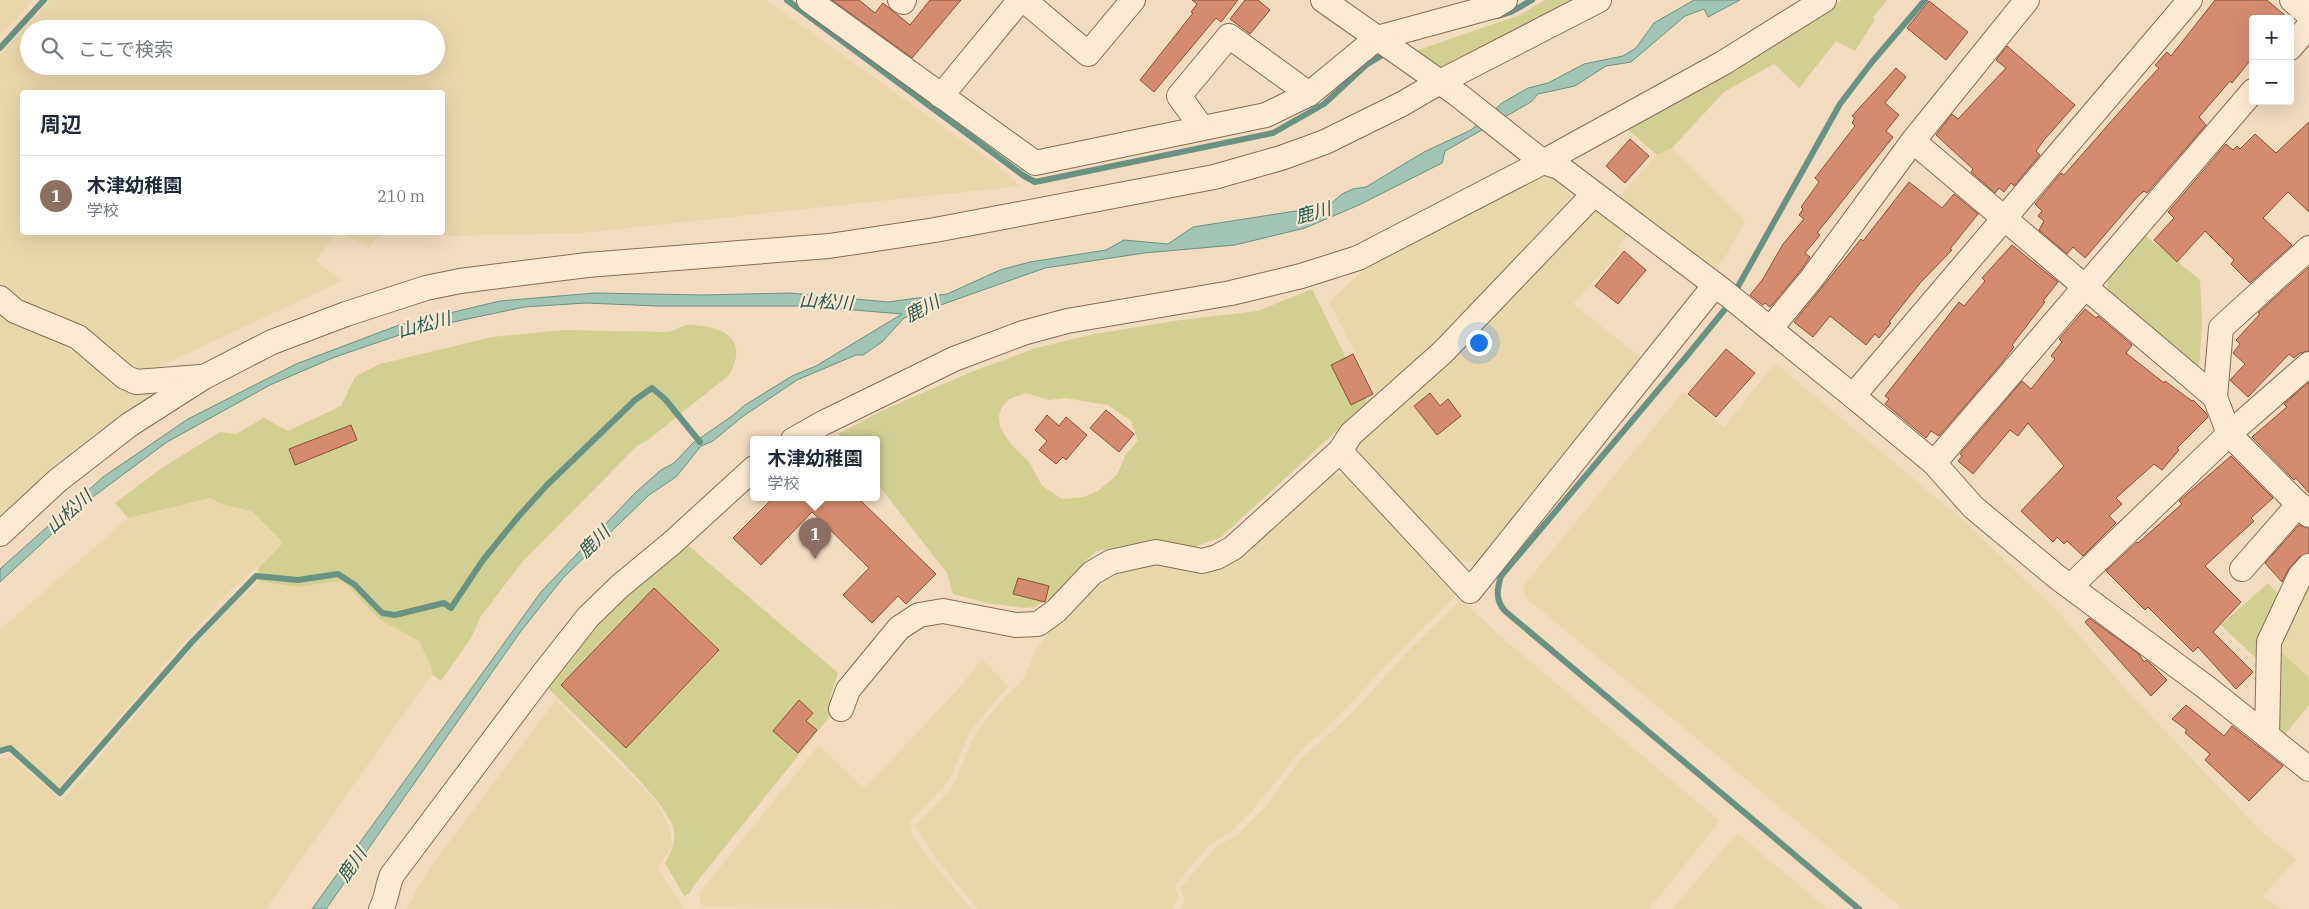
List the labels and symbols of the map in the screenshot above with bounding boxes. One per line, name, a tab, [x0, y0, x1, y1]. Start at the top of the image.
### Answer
water label: 鹿川	[1293, 196, 1335, 228]
water label: 山松川	[798, 289, 856, 315]
water label: 鹿川	[901, 289, 945, 327]
water label: 山松川	[395, 306, 455, 343]
your location	[1466, 330, 1492, 356]
water label: 山松川	[41, 484, 98, 538]
pin: 1	[799, 518, 831, 559]
water label: 鹿川	[573, 519, 616, 563]
water label: 鹿川	[332, 842, 372, 886]

